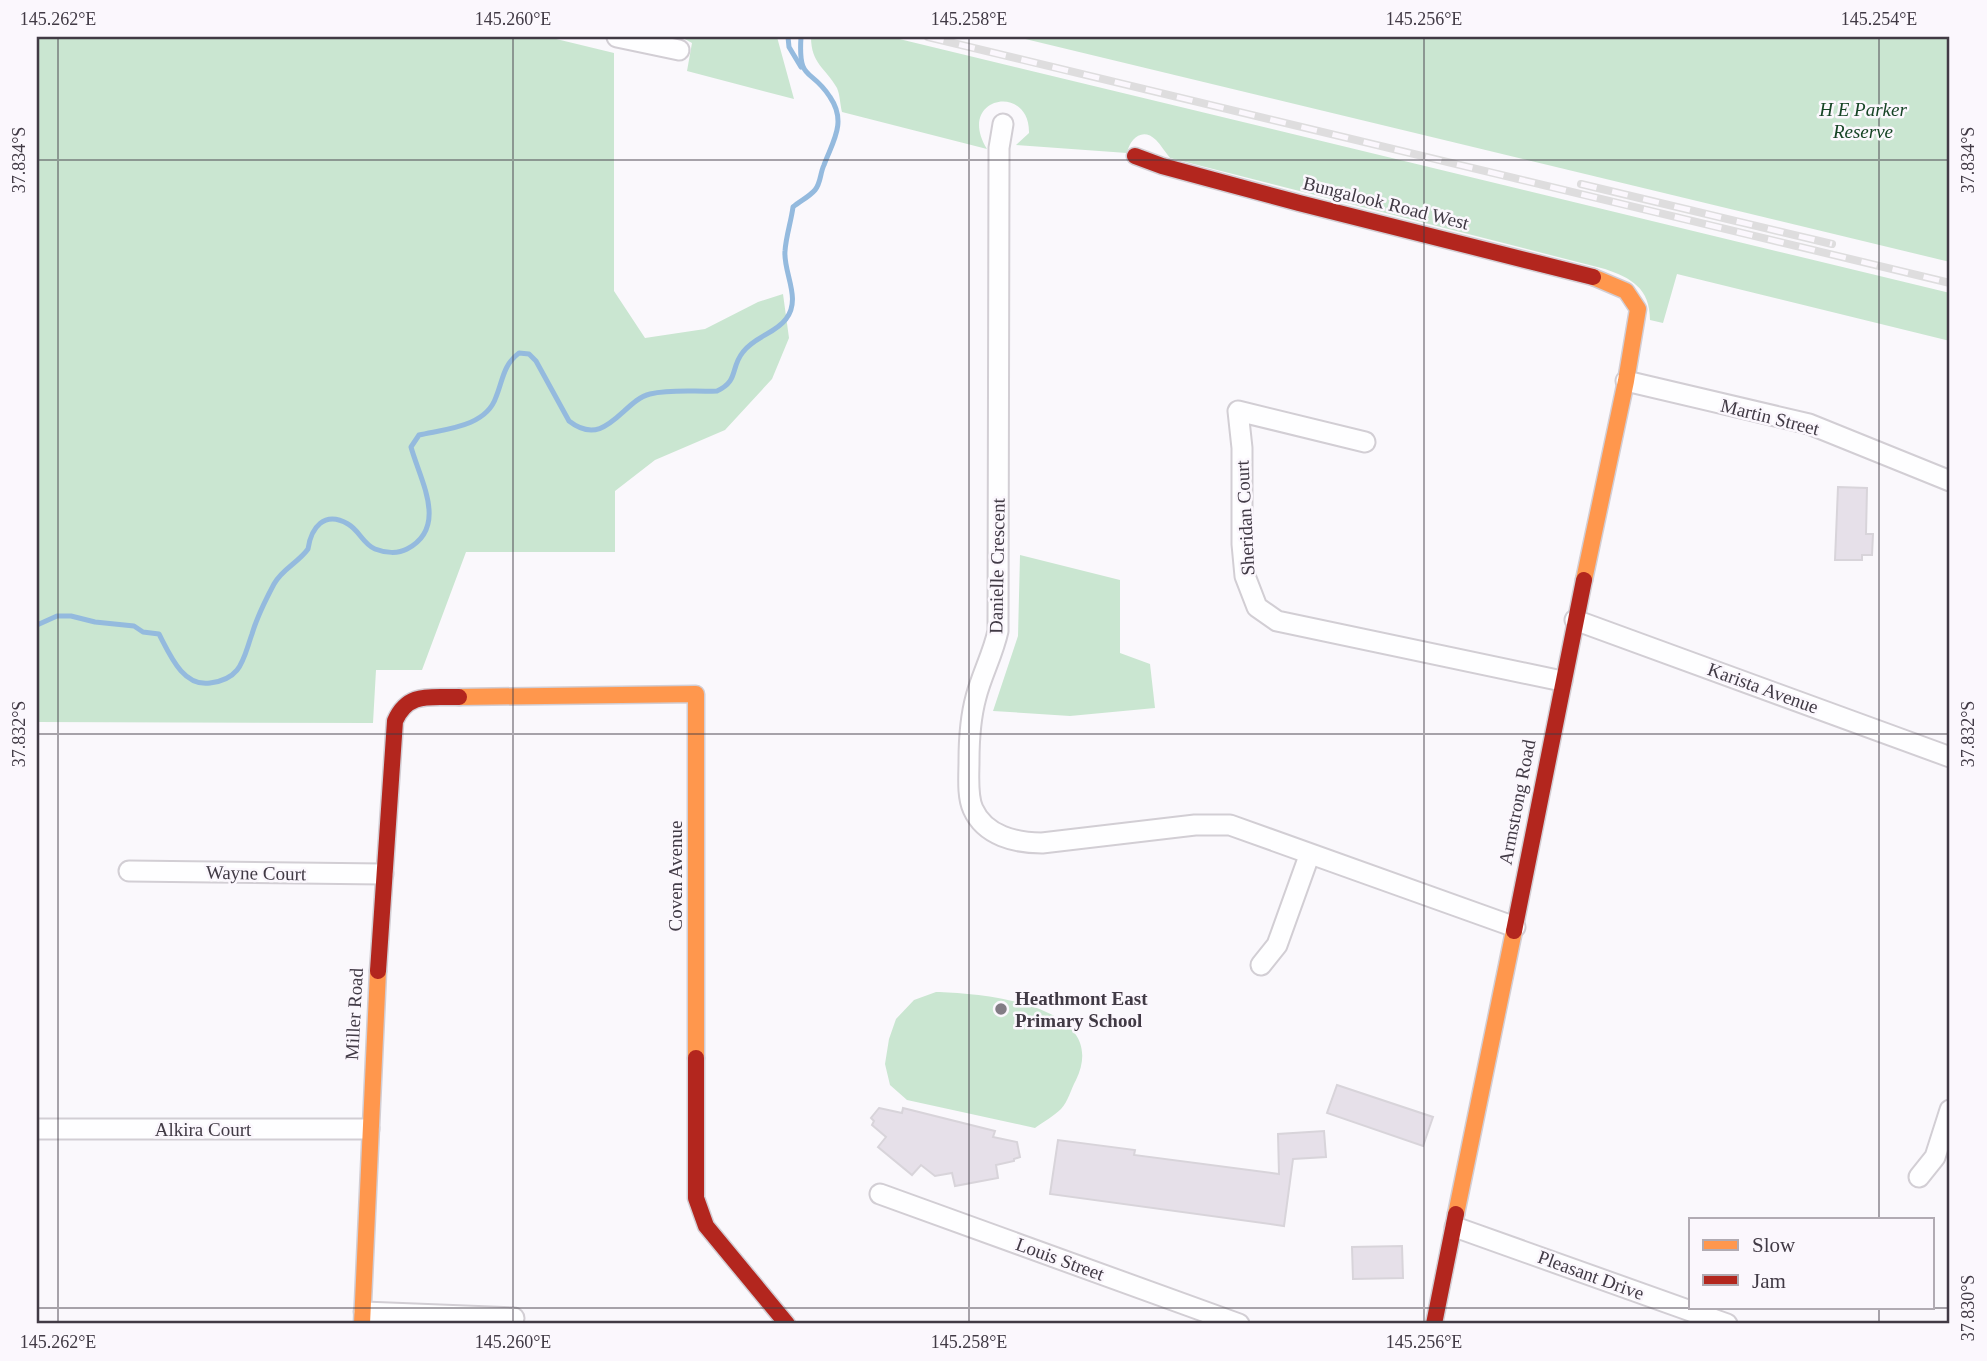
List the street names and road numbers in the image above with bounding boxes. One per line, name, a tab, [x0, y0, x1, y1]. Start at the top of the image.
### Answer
street label: Bungalook Road West	[1301, 172, 1472, 234]
street label: Martin Street	[1719, 395, 1822, 440]
street label: Sheridan Court	[1231, 459, 1259, 576]
street label: Danielle Crescent	[985, 497, 1009, 634]
street label: Karista Avenue	[1705, 658, 1821, 718]
street label: Armstrong Road	[1495, 737, 1540, 866]
street label: Coven Avenue	[665, 821, 686, 932]
street label: Wayne Court	[206, 862, 307, 884]
street label: Miller Road	[341, 967, 367, 1061]
street label: Alkira Court	[155, 1119, 252, 1140]
street label: Louis Street	[1013, 1233, 1108, 1285]
street label: Pleasant Drive	[1535, 1246, 1647, 1304]

